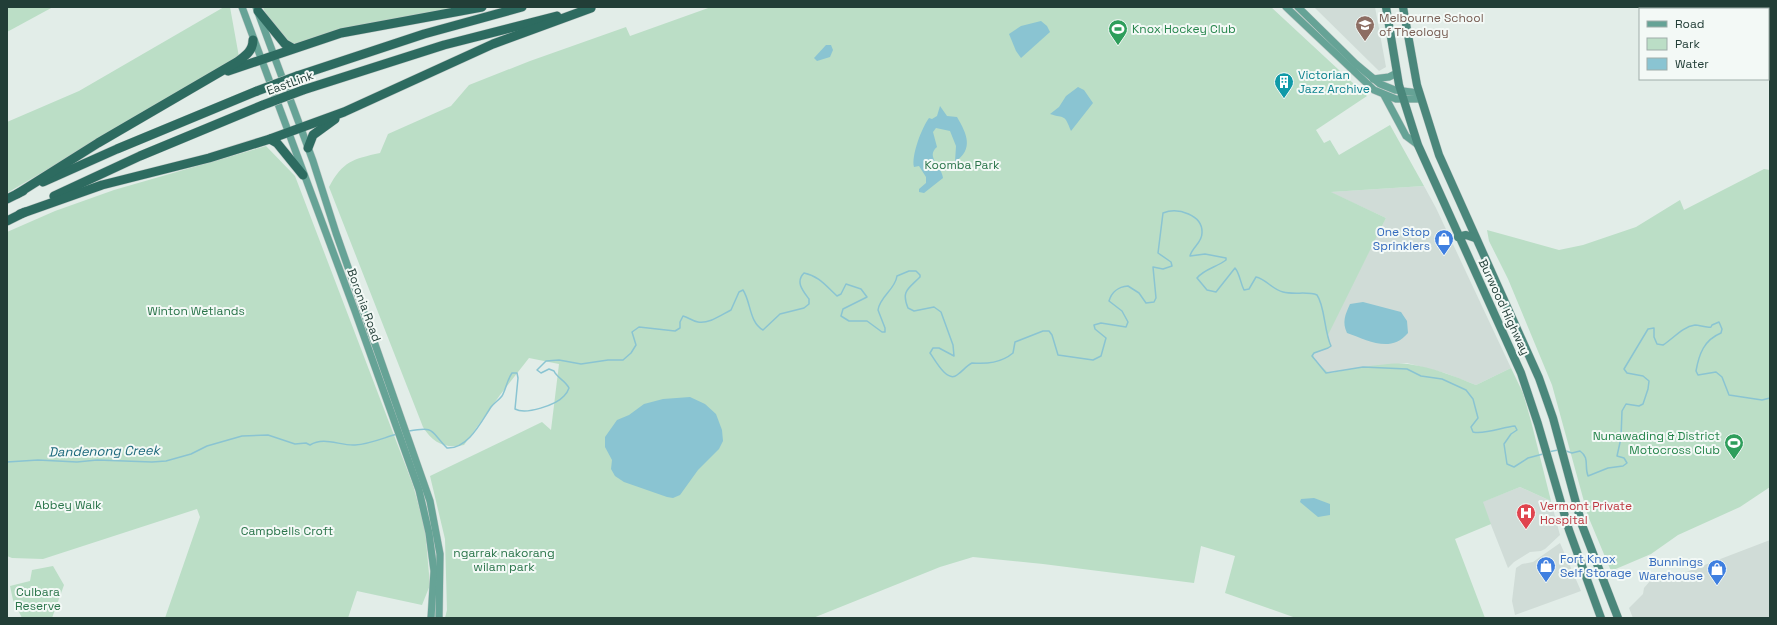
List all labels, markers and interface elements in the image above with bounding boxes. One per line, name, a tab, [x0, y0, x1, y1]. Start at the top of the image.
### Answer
legend	[1639, 8, 1769, 80]
place label: Melbourne School of Theology	[1379, 10, 1484, 40]
school or university icon: Melbourne School of Theology	[1354, 14, 1376, 42]
text: Road	[1675, 16, 1704, 32]
sports icon: Knox Hockey Club	[1107, 18, 1129, 46]
place label: Knox Hockey Club	[1132, 21, 1236, 37]
text: Park	[1675, 36, 1700, 52]
text: Water	[1675, 56, 1709, 72]
street label: EastLink	[264, 67, 316, 99]
place label: Victorian Jazz Archive	[1298, 67, 1370, 97]
building icon: Victorian Jazz Archive	[1273, 71, 1295, 99]
park label: Koomba Park	[925, 157, 1000, 173]
place label: One Stop Sprinklers	[1373, 224, 1430, 254]
shop icon: One Stop Sprinklers	[1433, 228, 1455, 256]
street label: Burwood Highway	[1475, 256, 1533, 358]
street label: Boronia Road	[343, 266, 385, 344]
park label: Winton Wetlands	[147, 303, 245, 319]
place label: Nunawading & District Motocross Club	[1593, 428, 1720, 458]
sports icon: Nunawading & District Motocross Club	[1723, 432, 1745, 460]
water label: Dandenong Creek	[48, 441, 162, 460]
park label: Abbey Walk	[34, 497, 102, 513]
place label: Vermont Private Hospital	[1540, 498, 1632, 528]
hospital icon: Vermont Private Hospital	[1515, 502, 1537, 530]
park label: Campbells Croft	[241, 523, 333, 539]
park label: ngarrak nakorang wilam park	[453, 545, 555, 575]
place label: Fort Knox Self Storage	[1560, 551, 1632, 581]
place label: Bunnings Warehouse	[1639, 554, 1703, 584]
shop icon: Fort Knox Self Storage	[1535, 555, 1557, 583]
shop icon: Bunnings Warehouse	[1706, 558, 1728, 586]
park label: Culbara Reserve	[15, 584, 61, 614]

